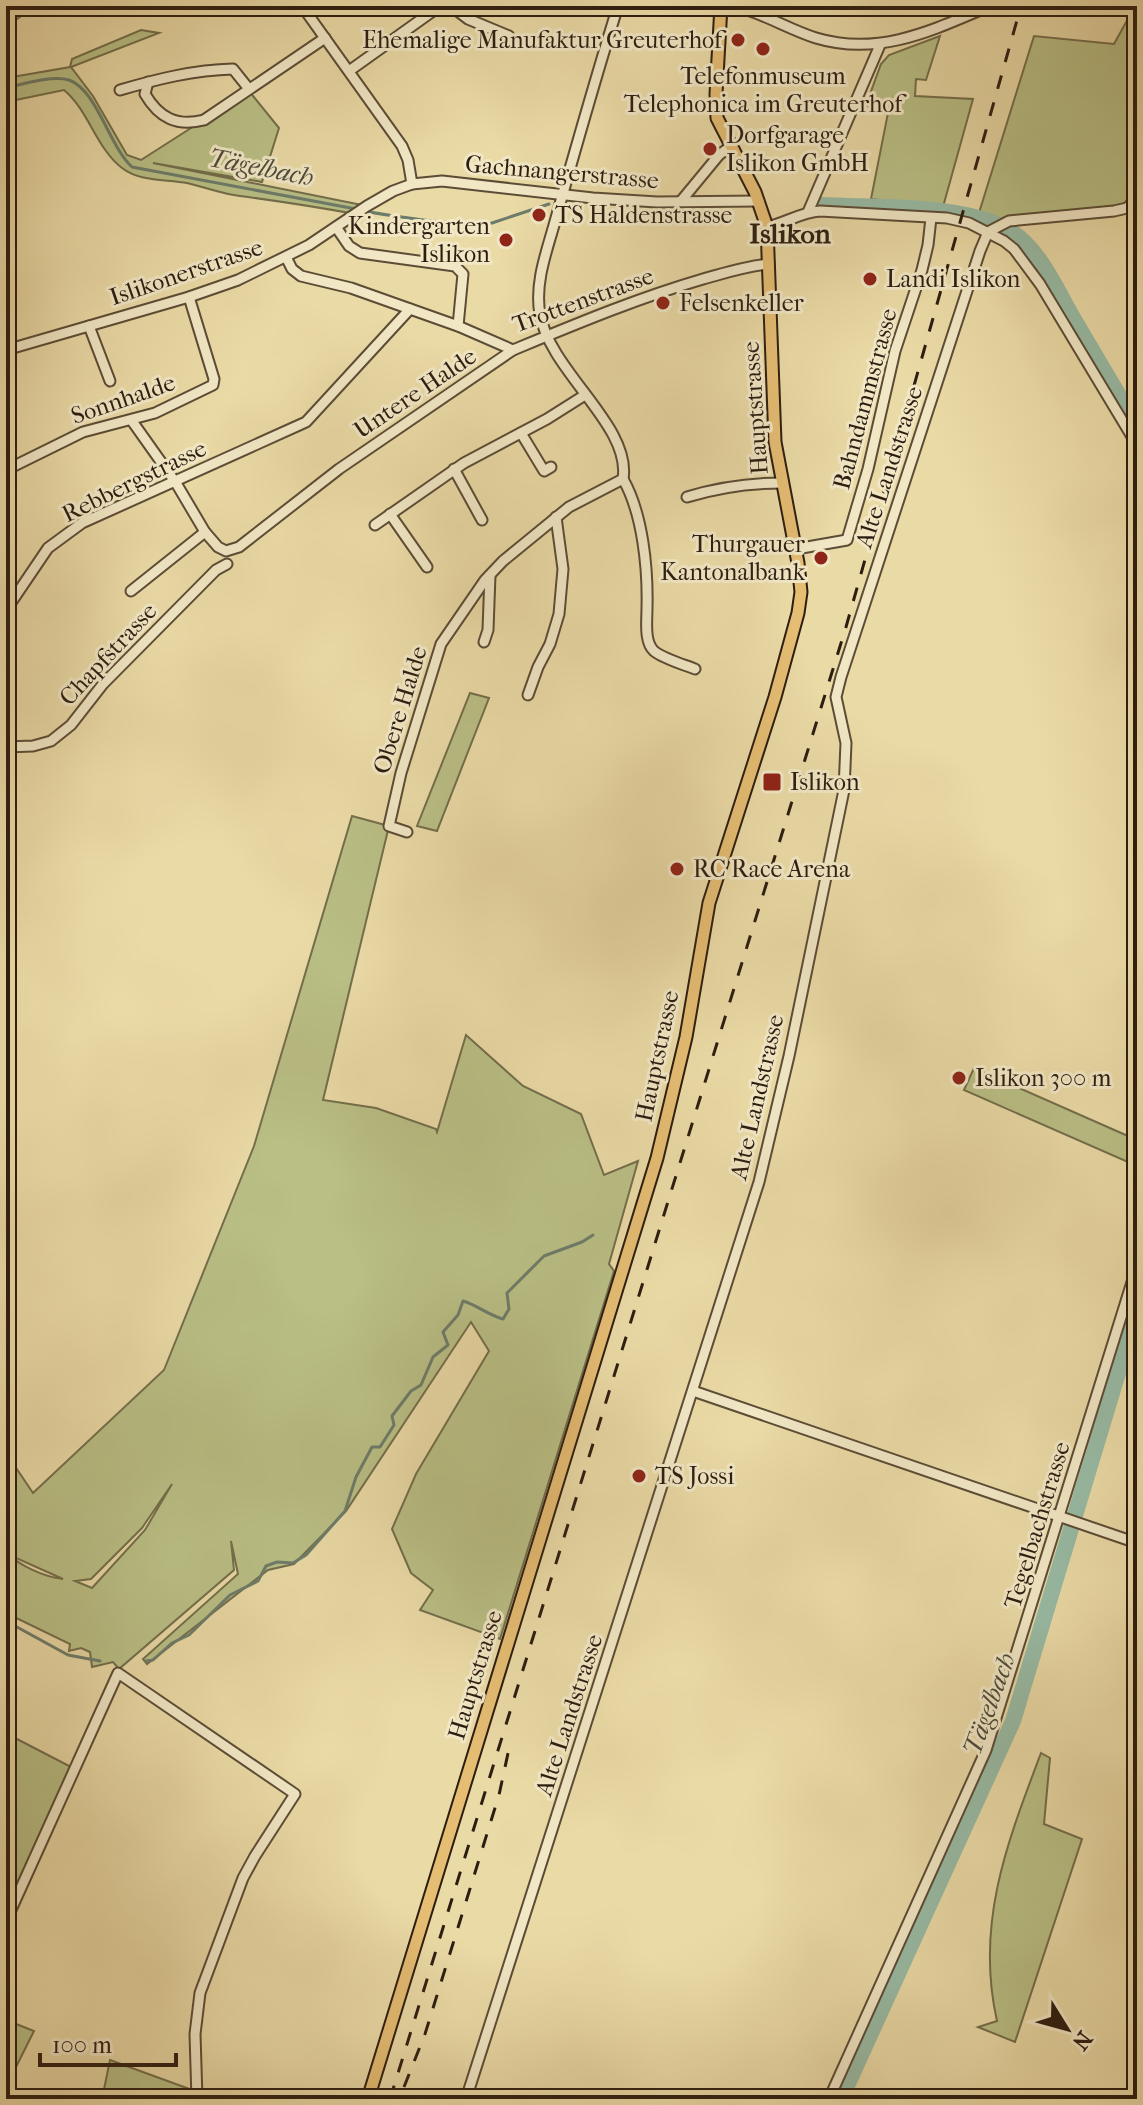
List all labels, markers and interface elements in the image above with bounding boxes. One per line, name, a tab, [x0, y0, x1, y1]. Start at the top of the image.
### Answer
place label: Ehemalige Manufaktur Greuterhof	[362, 26, 727, 54]
marker: Ehemalige Manufaktur Greuterhof	[729, 31, 747, 49]
marker: Telefonmuseum Telephonica im Greuterhof	[754, 40, 772, 58]
place label: Telefonmuseum Telephonica im Greuterhof	[624, 62, 907, 118]
place label: Dorfgarage Islikon GmbH	[726, 121, 869, 177]
marker: Dorfgarage Islikon GmbH	[701, 140, 719, 158]
water label: Tägelbach	[206, 142, 316, 193]
street label: Gachnangerstrasse	[464, 150, 660, 194]
place label: TS Haldenstrasse	[555, 201, 733, 229]
marker: TS Haldenstrasse	[530, 206, 548, 224]
place label: Kindergarten Islikon	[348, 212, 490, 268]
district label: Islikon	[749, 217, 831, 250]
marker: Kindergarten Islikon	[497, 231, 515, 249]
street label: Islikonerstrasse	[106, 233, 266, 311]
street label: Trottenstrasse	[509, 262, 657, 338]
place label: Landi Islikon	[886, 265, 1021, 293]
marker: Landi Islikon	[861, 270, 879, 288]
place label: Felsenkeller	[679, 289, 805, 317]
marker: Felsenkeller	[654, 294, 672, 312]
street label: Bahndammstrasse	[827, 305, 903, 493]
street label: Hauptstrasse	[736, 340, 774, 476]
street label: Untere Halde	[349, 342, 482, 444]
street label: Sonnhalde	[67, 368, 179, 430]
street label: Alte Landstrasse	[849, 382, 928, 552]
street label: Rebbergstrasse	[57, 434, 211, 528]
place label: Thurgauer Kantonalbank	[660, 530, 806, 586]
marker: Thurgauer Kantonalbank	[812, 549, 830, 567]
street label: Chapfstrasse	[53, 597, 163, 711]
street label: Obere Halde	[367, 643, 433, 777]
place label: Islikon	[790, 768, 860, 796]
marker: Islikon	[761, 771, 783, 793]
place label: RC Race Arena	[693, 855, 851, 883]
marker: RC Race Arena	[668, 860, 686, 878]
street label: Hauptstrasse	[629, 988, 685, 1124]
street label: Alte Landstrasse	[724, 1012, 790, 1183]
place label: Islikon 300 m	[975, 1064, 1111, 1092]
marker: Islikon 300 m	[950, 1069, 968, 1087]
street label: Tegelbachstrasse	[998, 1438, 1076, 1612]
place label: TS Jossi	[655, 1462, 734, 1490]
marker: TS Jossi	[630, 1467, 648, 1485]
street label: Hauptstrasse	[442, 1607, 508, 1743]
street label: Alte Landstrasse	[529, 1630, 608, 1800]
water label: Tägelbach	[957, 1649, 1022, 1760]
north arrow	[1027, 1989, 1107, 2069]
scale bar	[40, 2017, 176, 2067]
text: N	[1067, 2026, 1098, 2055]
text: 100 m	[52, 2031, 112, 2059]

